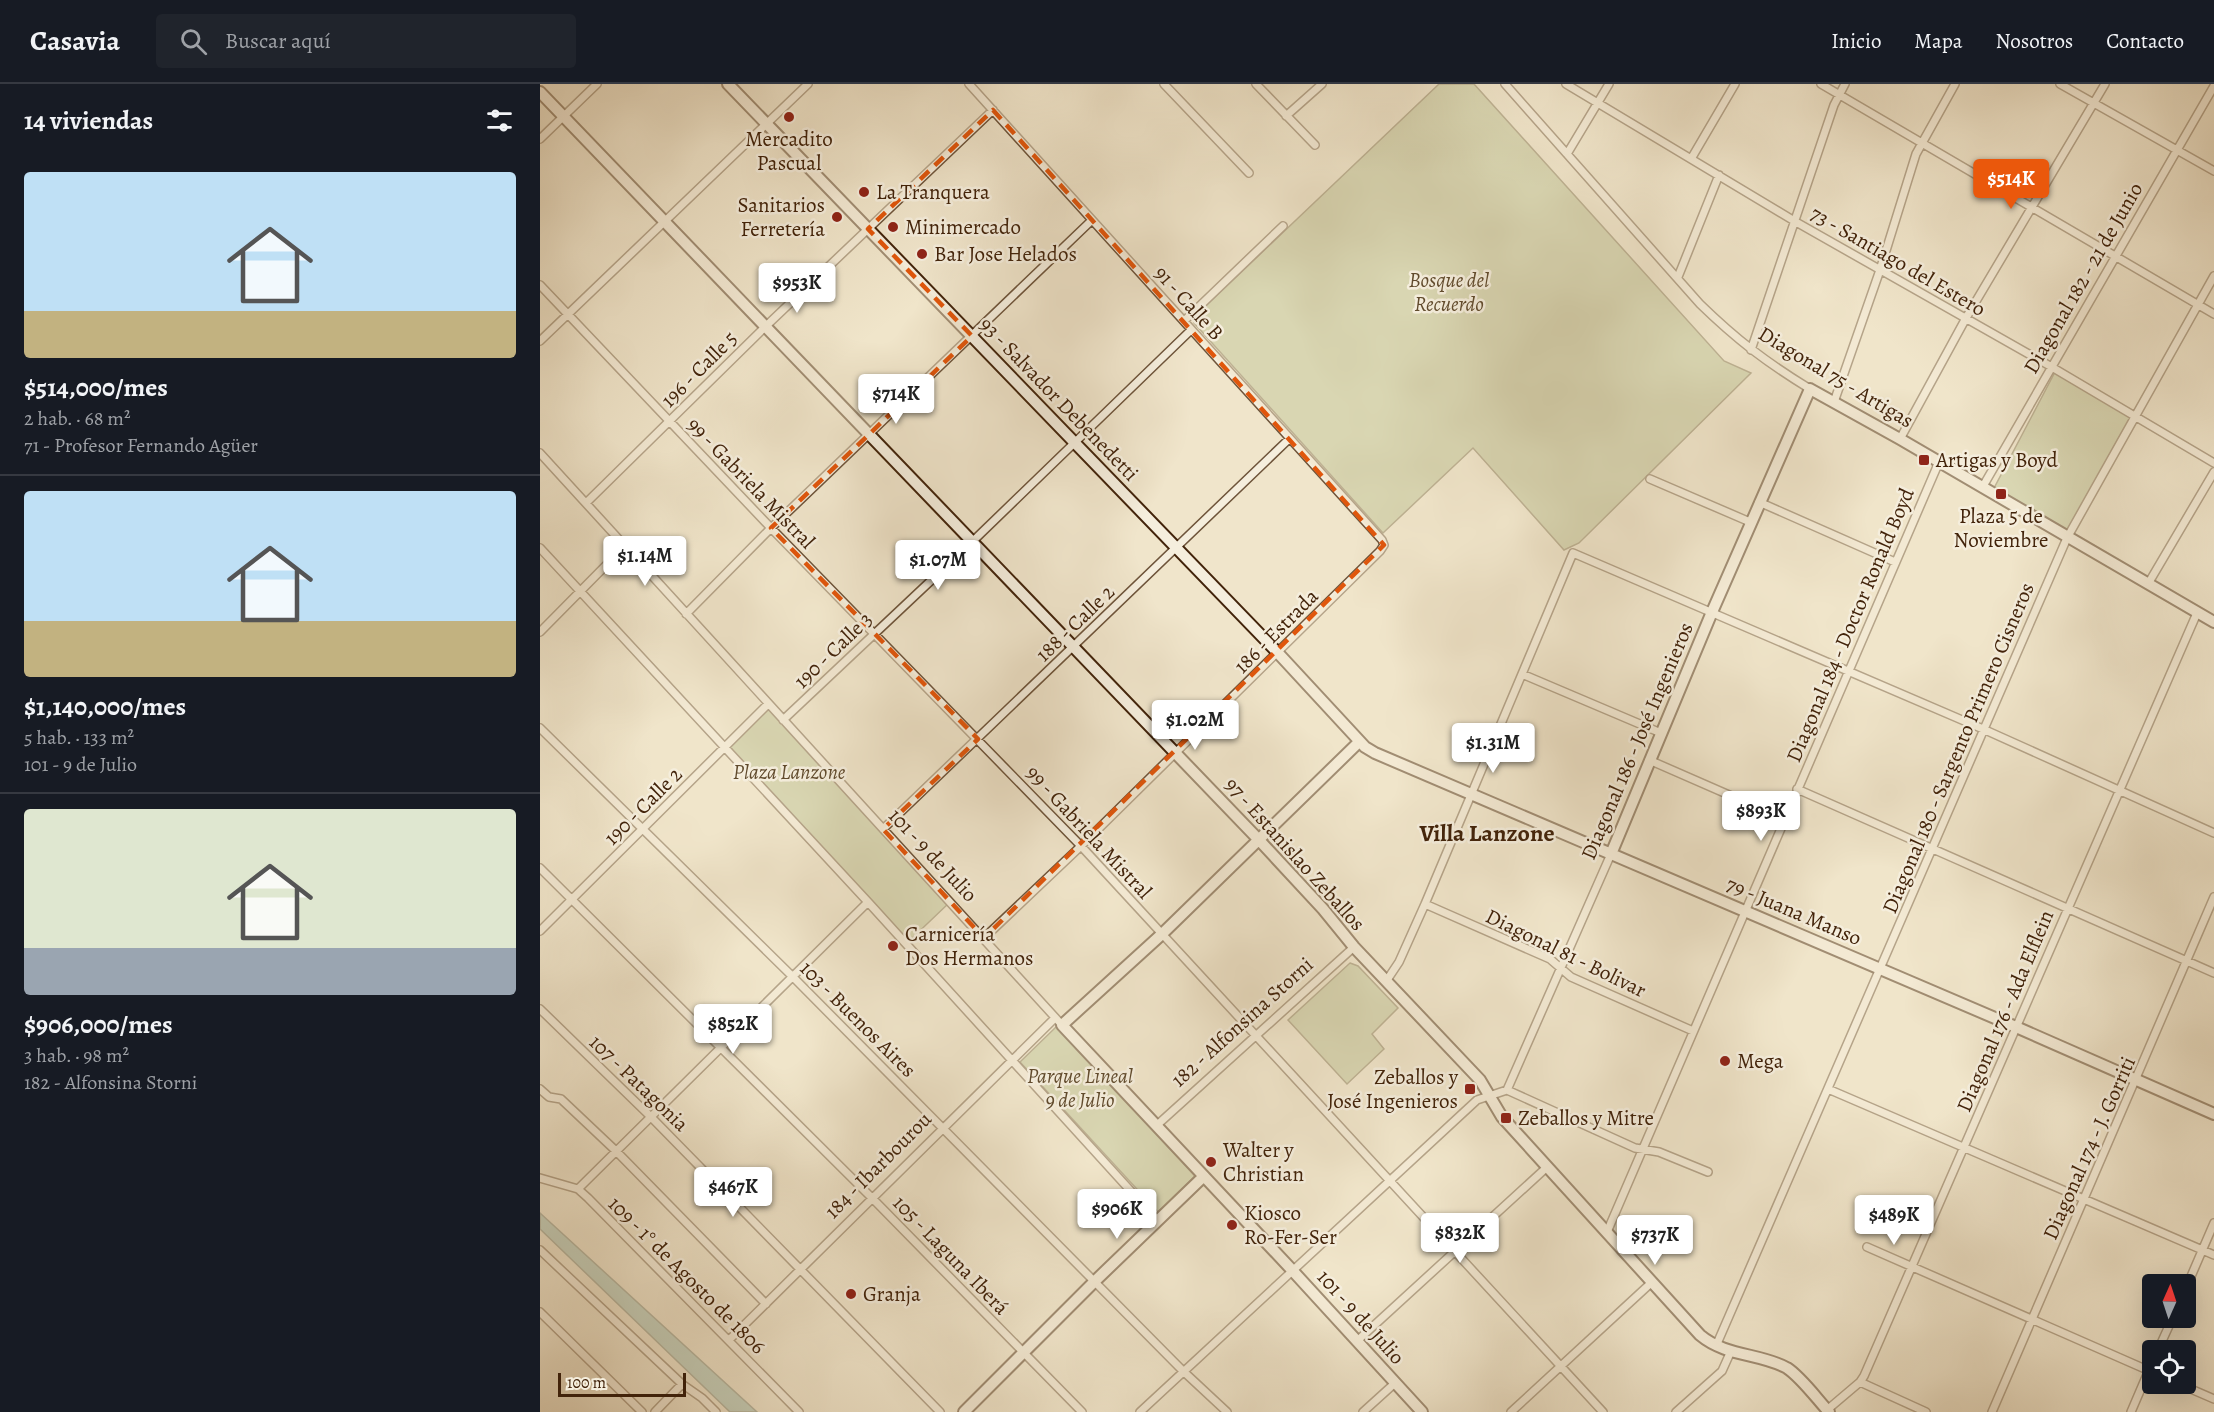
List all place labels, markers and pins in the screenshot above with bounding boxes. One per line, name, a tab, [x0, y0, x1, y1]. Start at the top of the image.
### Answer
marker: Mercadito Pascual	[782, 110, 796, 124]
place label: Mercadito Pascual	[745, 125, 833, 177]
pin: $514K	[1969, 159, 2053, 210]
place label: La Tranquera	[876, 178, 990, 206]
marker: La Tranquera	[857, 185, 871, 199]
place label: Sanitarios Ferretería	[737, 191, 825, 243]
marker: Sanitarios Ferretería	[830, 210, 844, 224]
place label: Minimercado	[905, 213, 1021, 241]
marker: Minimercado	[886, 220, 900, 234]
place label: Bar Jose Helados	[934, 240, 1077, 268]
marker: Bar Jose Helados	[915, 247, 929, 261]
pin: $953K	[755, 263, 839, 314]
pin: $714K	[854, 374, 938, 425]
place label: Artigas y Boyd	[1935, 446, 2058, 474]
marker: Artigas y Boyd	[1917, 453, 1931, 467]
marker: Plaza 5 de Noviembre	[1994, 487, 2008, 501]
place label: Plaza 5 de Noviembre	[1954, 502, 2048, 554]
pin: $1.14M	[596, 536, 694, 587]
pin: $1.07M	[889, 540, 987, 591]
pin: $1.02M	[1146, 700, 1244, 751]
pin: $1.31M	[1444, 723, 1542, 774]
pin: $893K	[1719, 791, 1803, 842]
place label: Carnicería Dos Hermanos	[905, 920, 1033, 972]
marker: Carnicería Dos Hermanos	[886, 939, 900, 953]
pin: $852K	[691, 1004, 775, 1055]
place label: Mega	[1737, 1047, 1784, 1075]
marker: Mega	[1718, 1054, 1732, 1068]
place label: Zeballos y José Ingenieros	[1327, 1063, 1459, 1115]
marker: Zeballos y José Ingenieros	[1463, 1082, 1477, 1096]
place label: Zeballos y Mitre	[1518, 1104, 1654, 1132]
marker: Zeballos y Mitre	[1499, 1111, 1513, 1125]
place label: Walter y Christian	[1222, 1136, 1304, 1188]
marker: Walter y Christian	[1204, 1155, 1218, 1169]
pin: $467K	[691, 1167, 775, 1218]
pin: $906K	[1075, 1189, 1159, 1240]
pin: $489K	[1852, 1195, 1936, 1246]
place label: Kiosco Ro-Fer-Ser	[1244, 1199, 1337, 1251]
pin: $832K	[1418, 1213, 1502, 1264]
pin: $737K	[1613, 1215, 1697, 1266]
marker: Kiosco Ro-Fer-Ser	[1225, 1218, 1239, 1232]
place label: Granja	[863, 1280, 921, 1308]
marker: Granja	[844, 1287, 858, 1301]

